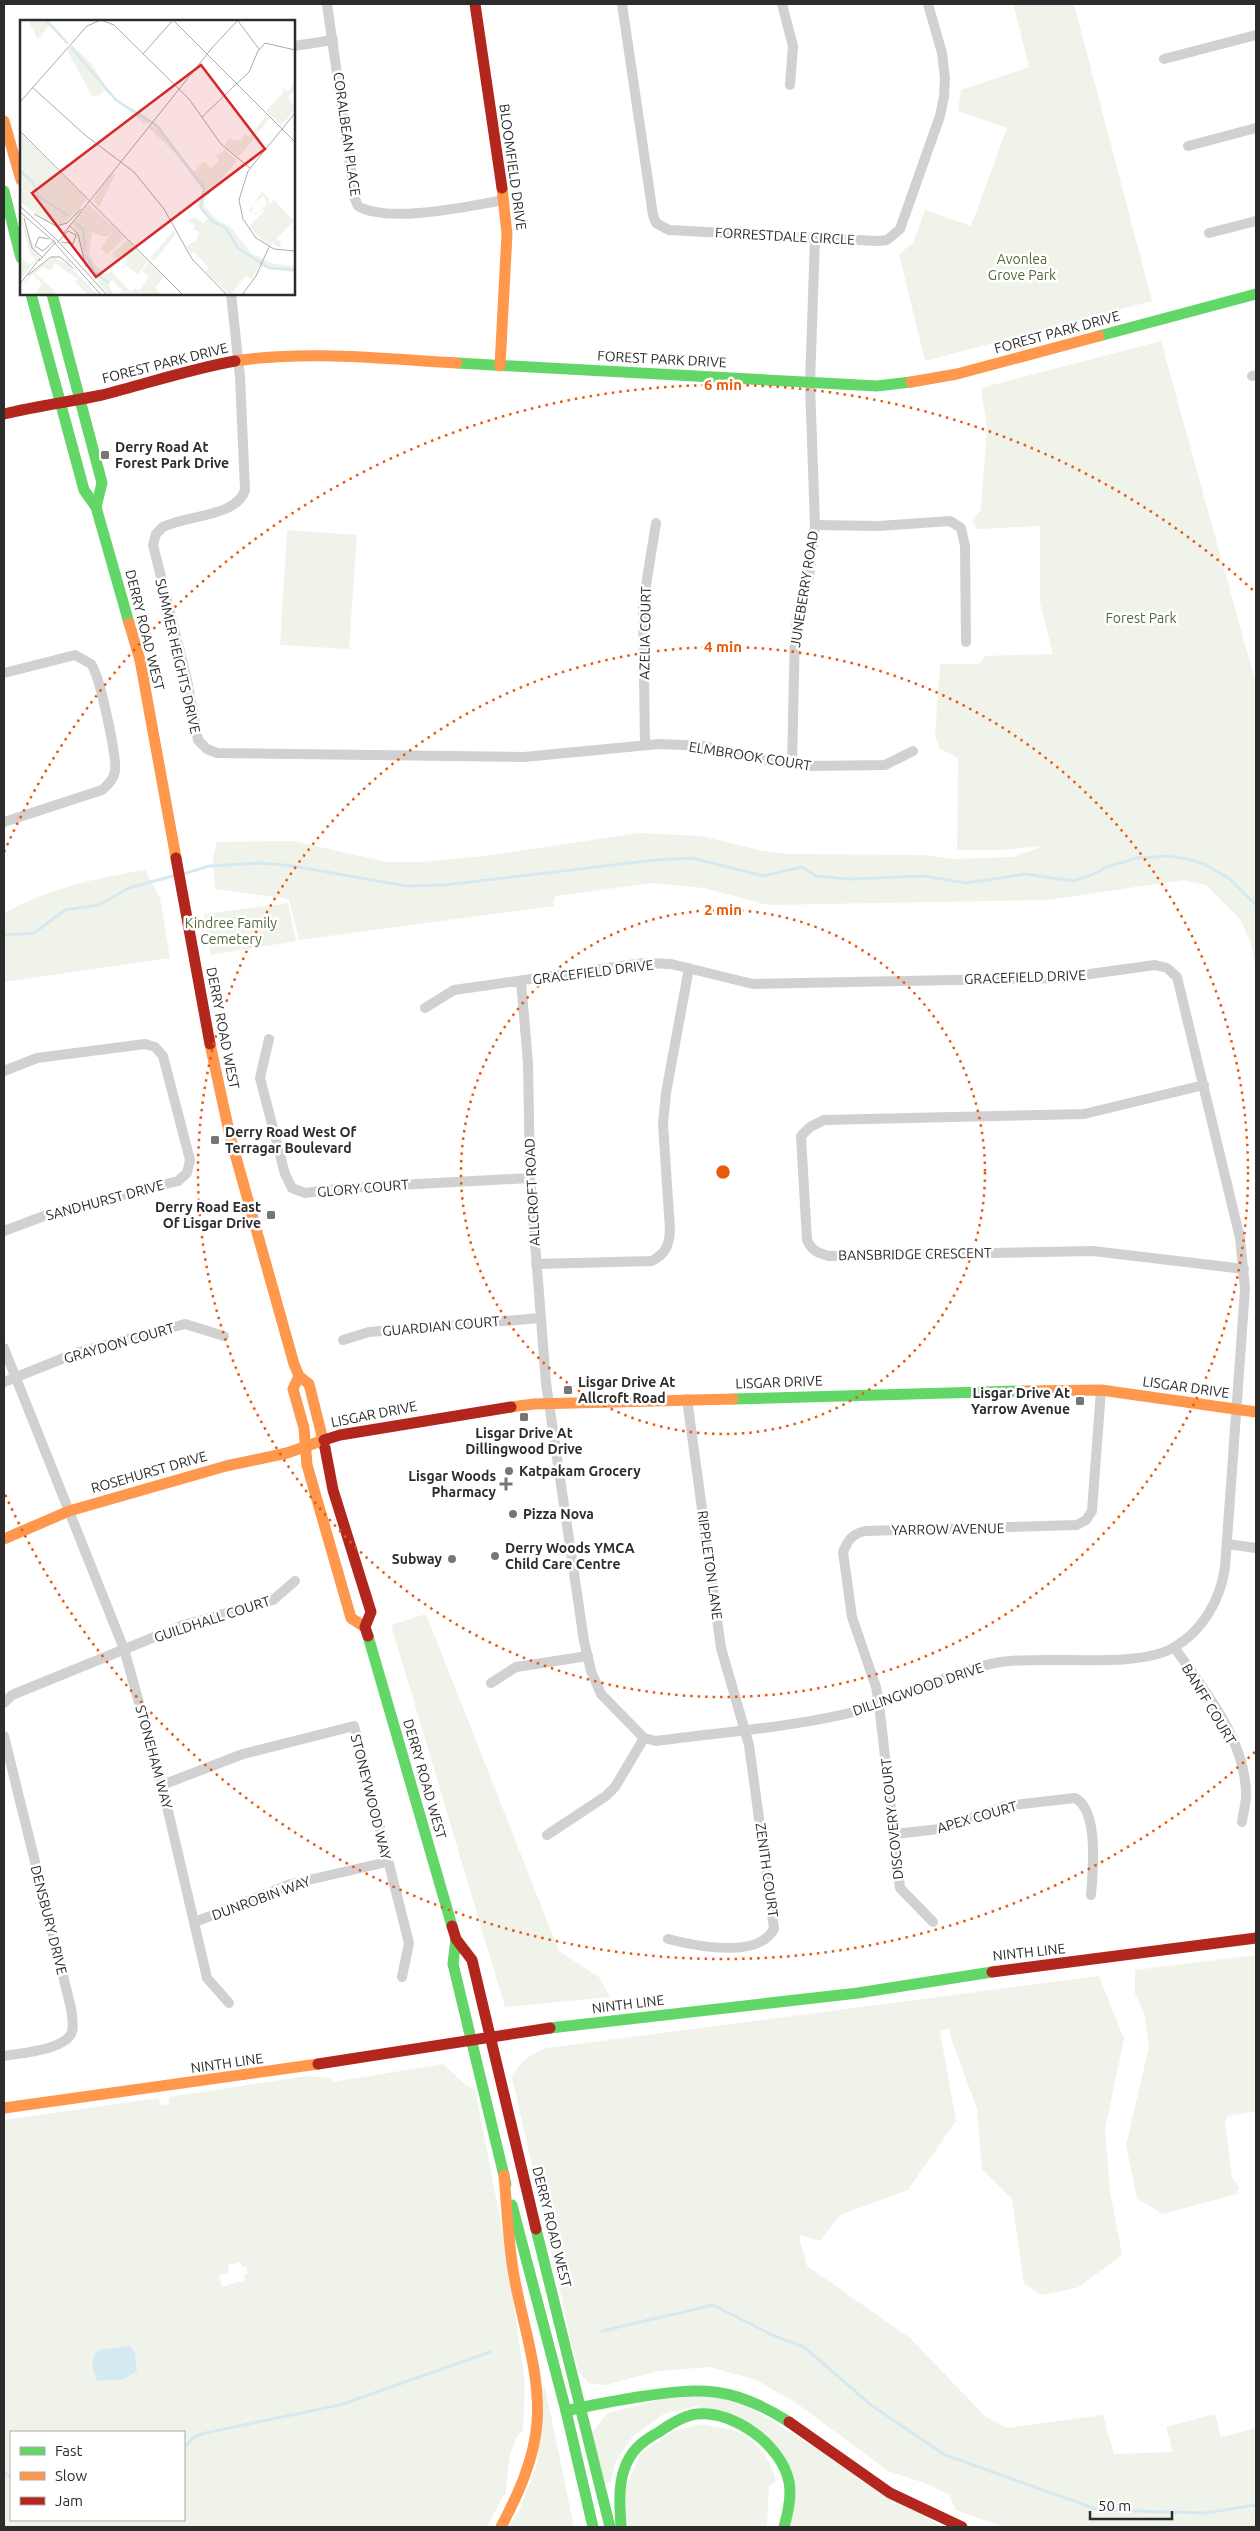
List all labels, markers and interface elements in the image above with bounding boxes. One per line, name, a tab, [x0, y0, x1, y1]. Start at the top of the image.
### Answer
inset map	[20, 20, 295, 295]
street label: CORALBEAN PLACE	[330, 71, 364, 197]
street label: BLOOMFIELD DRIVE	[496, 103, 530, 231]
street label: FORRESTDALE CIRCLE	[715, 224, 855, 248]
park label: Avonlea Grove Park	[988, 251, 1056, 283]
street label: FOREST PARK DRIVE	[992, 307, 1122, 356]
street label: FOREST PARK DRIVE	[100, 340, 230, 386]
street label: FOREST PARK DRIVE	[597, 348, 727, 370]
text: 6 min	[704, 376, 742, 393]
place label: Derry Road At Forest Park Drive	[115, 439, 229, 471]
marker: Derry Road At Forest Park Drive	[99, 449, 111, 461]
street label: JUNEBERRY ROAD	[787, 529, 821, 649]
street label: DERRY ROAD WEST	[122, 568, 168, 692]
street label: SUMMER HEIGHTS DRIVE	[152, 577, 204, 735]
street label: AZELIA COURT	[636, 586, 654, 680]
park label: Forest Park	[1105, 610, 1177, 626]
text: 4 min	[704, 638, 742, 655]
street label: ELMBROOK COURT	[688, 738, 812, 774]
text: 2 min	[704, 901, 742, 918]
park label: Kindree Family Cemetery	[185, 915, 277, 947]
street label: GRACEFIELD DRIVE	[532, 957, 655, 987]
street label: DERRY ROAD WEST	[203, 966, 243, 1091]
street label: GRACEFIELD DRIVE	[964, 967, 1086, 987]
place label: Derry Road West Of Terragar Boulevard	[225, 1124, 356, 1156]
marker: Derry Road West Of Terragar Boulevard	[209, 1134, 221, 1146]
street label: ALLCROFT ROAD	[521, 1138, 543, 1246]
centre of rings	[714, 1163, 732, 1181]
street label: SANDHURST DRIVE	[44, 1176, 166, 1223]
street label: GLORY COURT	[316, 1176, 410, 1200]
place label: Derry Road East Of Lisgar Drive	[155, 1199, 261, 1231]
marker: Derry Road East Of Lisgar Drive	[265, 1209, 277, 1221]
street label: BANSBRIDGE CRESCENT	[838, 1245, 992, 1263]
street label: GUARDIAN COURT	[382, 1313, 501, 1339]
street label: GRAYDON COURT	[62, 1320, 176, 1366]
street label: LISGAR DRIVE	[735, 1372, 823, 1392]
street label: LISGAR DRIVE	[1142, 1373, 1230, 1401]
place label: Lisgar Drive At Allcroft Road	[578, 1374, 675, 1406]
marker: Lisgar Drive At Allcroft Road	[562, 1384, 574, 1396]
place label: Lisgar Drive At Yarrow Avenue	[971, 1385, 1070, 1417]
marker: Lisgar Drive At Yarrow Avenue	[1074, 1395, 1086, 1407]
street label: LISGAR DRIVE	[330, 1398, 419, 1430]
marker: Lisgar Drive At Dillingwood Drive	[518, 1411, 530, 1423]
place label: Lisgar Drive At Dillingwood Drive	[465, 1425, 583, 1457]
street label: ROSEHURST DRIVE	[89, 1448, 209, 1496]
place label: Katpakam Grocery	[519, 1463, 641, 1479]
marker: Katpakam Grocery	[503, 1465, 515, 1477]
place label: Lisgar Woods Pharmacy	[408, 1468, 497, 1500]
marker: Lisgar Woods Pharmacy	[500, 1478, 512, 1490]
place label: Pizza Nova	[523, 1506, 594, 1522]
marker: Pizza Nova	[507, 1508, 519, 1520]
street label: RIPPLETON LANE	[694, 1509, 726, 1621]
street label: YARROW AVENUE	[891, 1520, 1005, 1538]
place label: Derry Woods YMCA Child Care Centre	[505, 1540, 635, 1572]
marker: Derry Woods YMCA Child Care Centre	[489, 1550, 501, 1562]
place label: Subway	[392, 1551, 443, 1567]
marker: Subway	[446, 1553, 458, 1565]
street label: GUILDHALL COURT	[152, 1593, 272, 1645]
street label: DILLINGWOOD DRIVE	[851, 1659, 986, 1719]
street label: BANFF COURT	[1179, 1661, 1239, 1747]
street label: STONEHAM WAY	[132, 1703, 176, 1811]
street label: DERRY ROAD WEST	[400, 1717, 450, 1841]
street label: STONEYWOOD WAY	[348, 1733, 394, 1861]
street label: DISCOVERY COURT	[878, 1757, 906, 1880]
street label: APEX COURT	[935, 1798, 1019, 1836]
street label: ZENITH COURT	[752, 1822, 782, 1919]
street label: DENSBURY DRIVE	[28, 1864, 70, 1977]
street label: DUNROBIN WAY	[210, 1873, 312, 1923]
street label: NINTH LINE	[992, 1940, 1066, 1964]
street label: NINTH LINE	[591, 1992, 665, 2016]
street label: NINTH LINE	[190, 2050, 264, 2076]
street label: DERRY ROAD WEST	[529, 2165, 575, 2289]
legend	[10, 2431, 185, 2521]
text: Fast	[55, 2442, 83, 2459]
text: Slow	[55, 2467, 88, 2484]
scale bar	[1090, 2488, 1172, 2520]
text: Jam	[55, 2492, 83, 2509]
text: 50 m	[1098, 2497, 1131, 2514]

